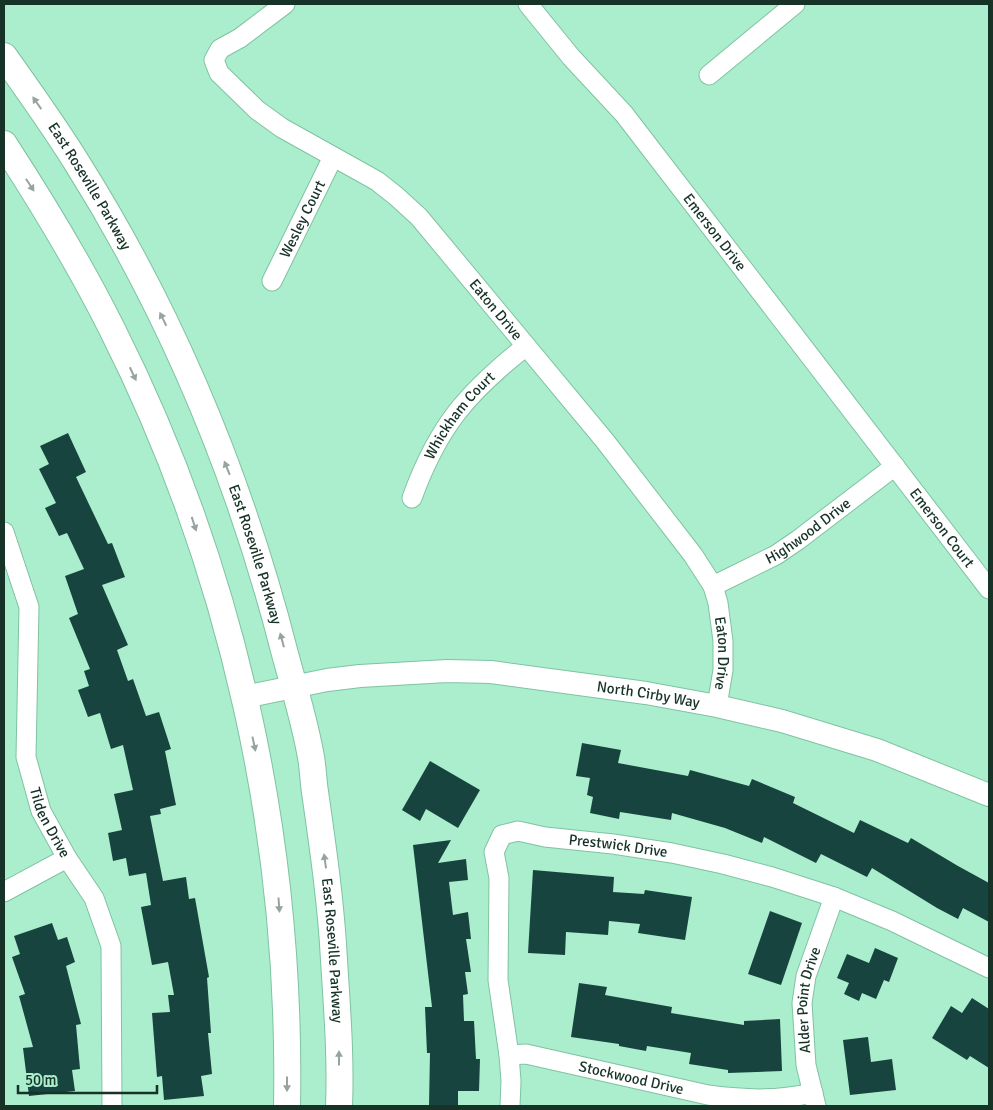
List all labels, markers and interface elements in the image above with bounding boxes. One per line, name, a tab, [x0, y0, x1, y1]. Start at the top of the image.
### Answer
one-way arrow	[32, 96, 42, 110]
street label: East Roseville Parkway	[44, 119, 135, 253]
street label: Wesley Court	[276, 177, 329, 261]
one-way arrow	[26, 178, 35, 191]
street label: Emerson Drive	[679, 190, 750, 274]
street label: Eaton Drive	[465, 275, 526, 344]
one-way arrow	[159, 312, 167, 326]
one-way arrow	[129, 367, 137, 381]
street label: Whickham Court	[420, 368, 499, 463]
one-way arrow	[223, 461, 231, 475]
street label: East Roseville Parkway	[225, 482, 286, 626]
street label: Emerson Court	[906, 485, 978, 571]
street label: Highwood Drive	[762, 494, 854, 568]
one-way arrow	[191, 517, 198, 532]
street label: Eaton Drive	[711, 615, 732, 691]
one-way arrow	[277, 632, 285, 647]
street label: North Cirby Way	[596, 677, 701, 712]
one-way arrow	[251, 737, 259, 753]
street label: Tilden Drive	[26, 785, 74, 861]
street label: Prestwick Drive	[568, 830, 669, 861]
one-way arrow	[321, 852, 329, 868]
street label: East Roseville Parkway	[318, 877, 347, 1024]
one-way arrow	[276, 897, 284, 913]
street label: Alder Point Drive	[793, 944, 825, 1054]
one-way arrow	[335, 1049, 343, 1065]
street label: Stockwood Drive	[577, 1057, 686, 1098]
scale bar	[18, 1062, 156, 1094]
text: 50 m	[25, 1071, 56, 1089]
one-way arrow	[283, 1077, 291, 1093]

